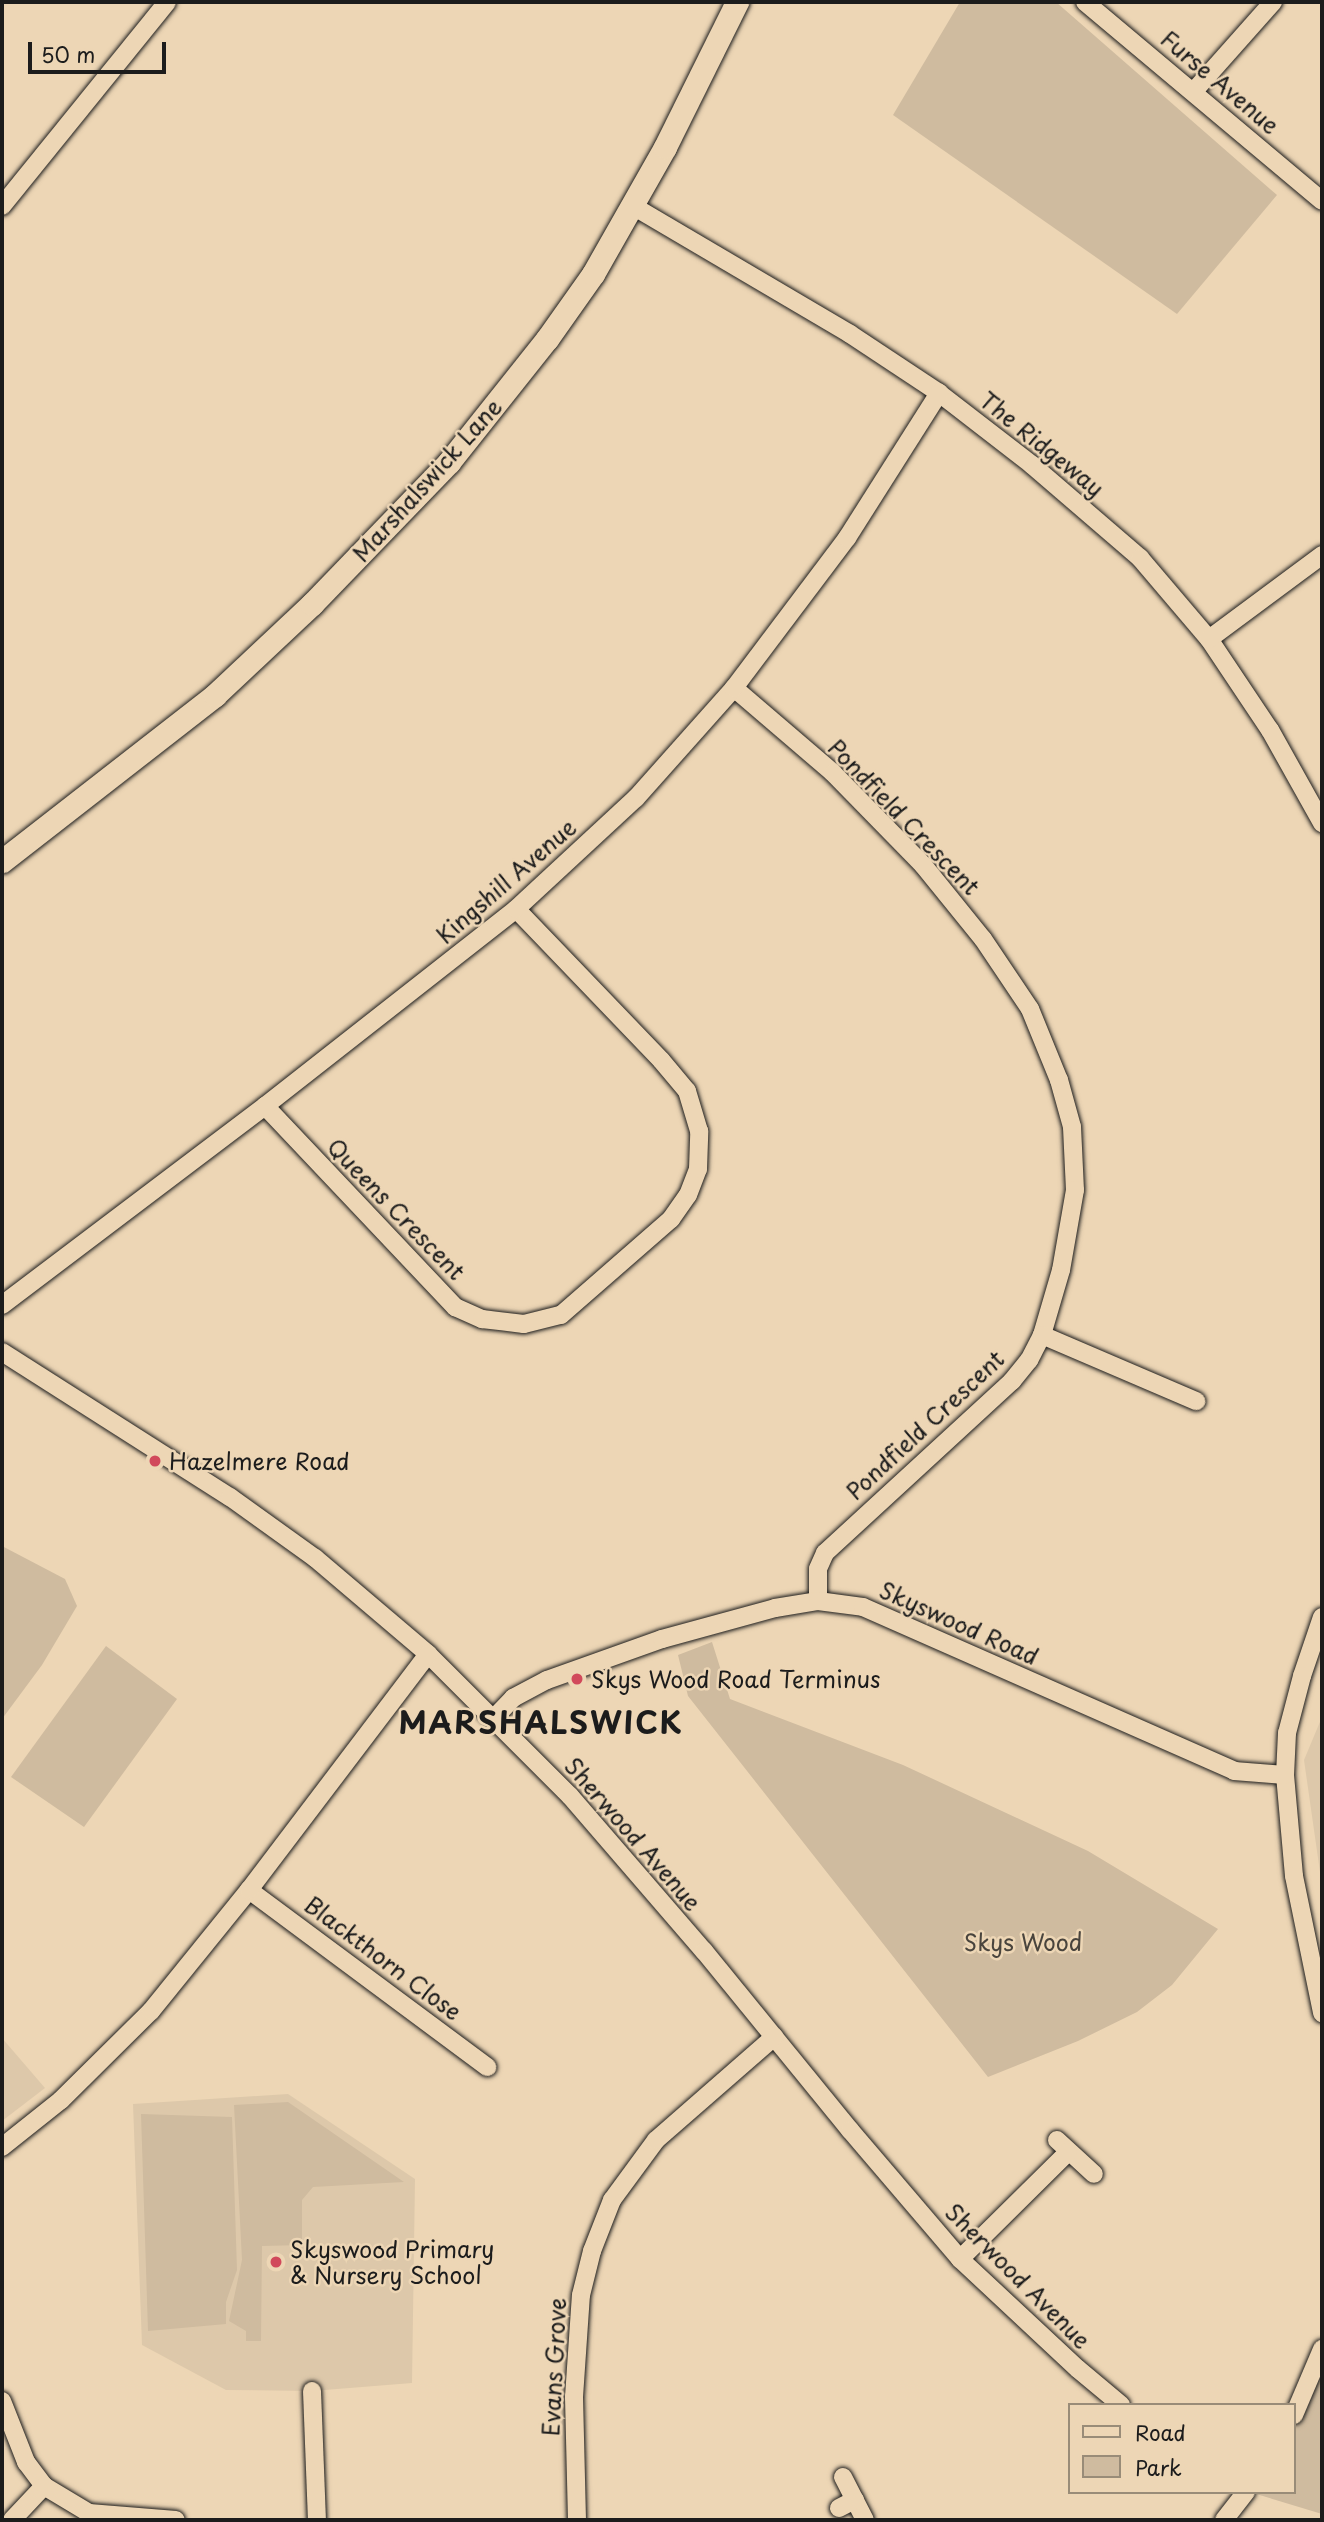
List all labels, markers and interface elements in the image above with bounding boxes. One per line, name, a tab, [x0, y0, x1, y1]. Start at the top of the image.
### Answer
street label: Furse Avenue	[1155, 25, 1285, 139]
scale bar	[32, 28, 170, 72]
text: 50 m	[41, 38, 95, 70]
street label: The Ridgeway	[973, 385, 1111, 503]
street label: Marshalswick Lane	[346, 392, 508, 568]
street label: Pondfield Crescent	[823, 734, 985, 900]
street label: Kingshill Avenue	[430, 813, 582, 949]
street label: Queens Crescent	[322, 1133, 470, 1285]
street label: Pondfield Crescent	[841, 1345, 1009, 1505]
place label: Hazelmere Road	[169, 1447, 351, 1475]
marker: Hazelmere Road	[147, 1453, 163, 1469]
street label: Skyswood Road	[875, 1575, 1043, 1671]
place label: Skys Wood Road Terminus	[591, 1665, 883, 1693]
marker: Skys Wood Road Terminus	[569, 1671, 585, 1687]
district label: MARSHALSWICK	[401, 1704, 681, 1740]
street label: Sherwood Avenue	[559, 1752, 707, 1916]
street label: Blackthorn Close	[299, 1890, 467, 2026]
park label: Skys Wood	[963, 1928, 1083, 1956]
street label: Sherwood Avenue	[940, 2198, 1096, 2354]
place label: Skyswood Primary & Nursery School	[290, 2235, 496, 2289]
marker: Skyswood Primary & Nursery School	[268, 2254, 284, 2270]
street label: Evans Grove	[537, 2297, 571, 2437]
legend	[1068, 2403, 1296, 2494]
text: Road	[1135, 2416, 1186, 2448]
text: Park	[1135, 2451, 1182, 2483]

